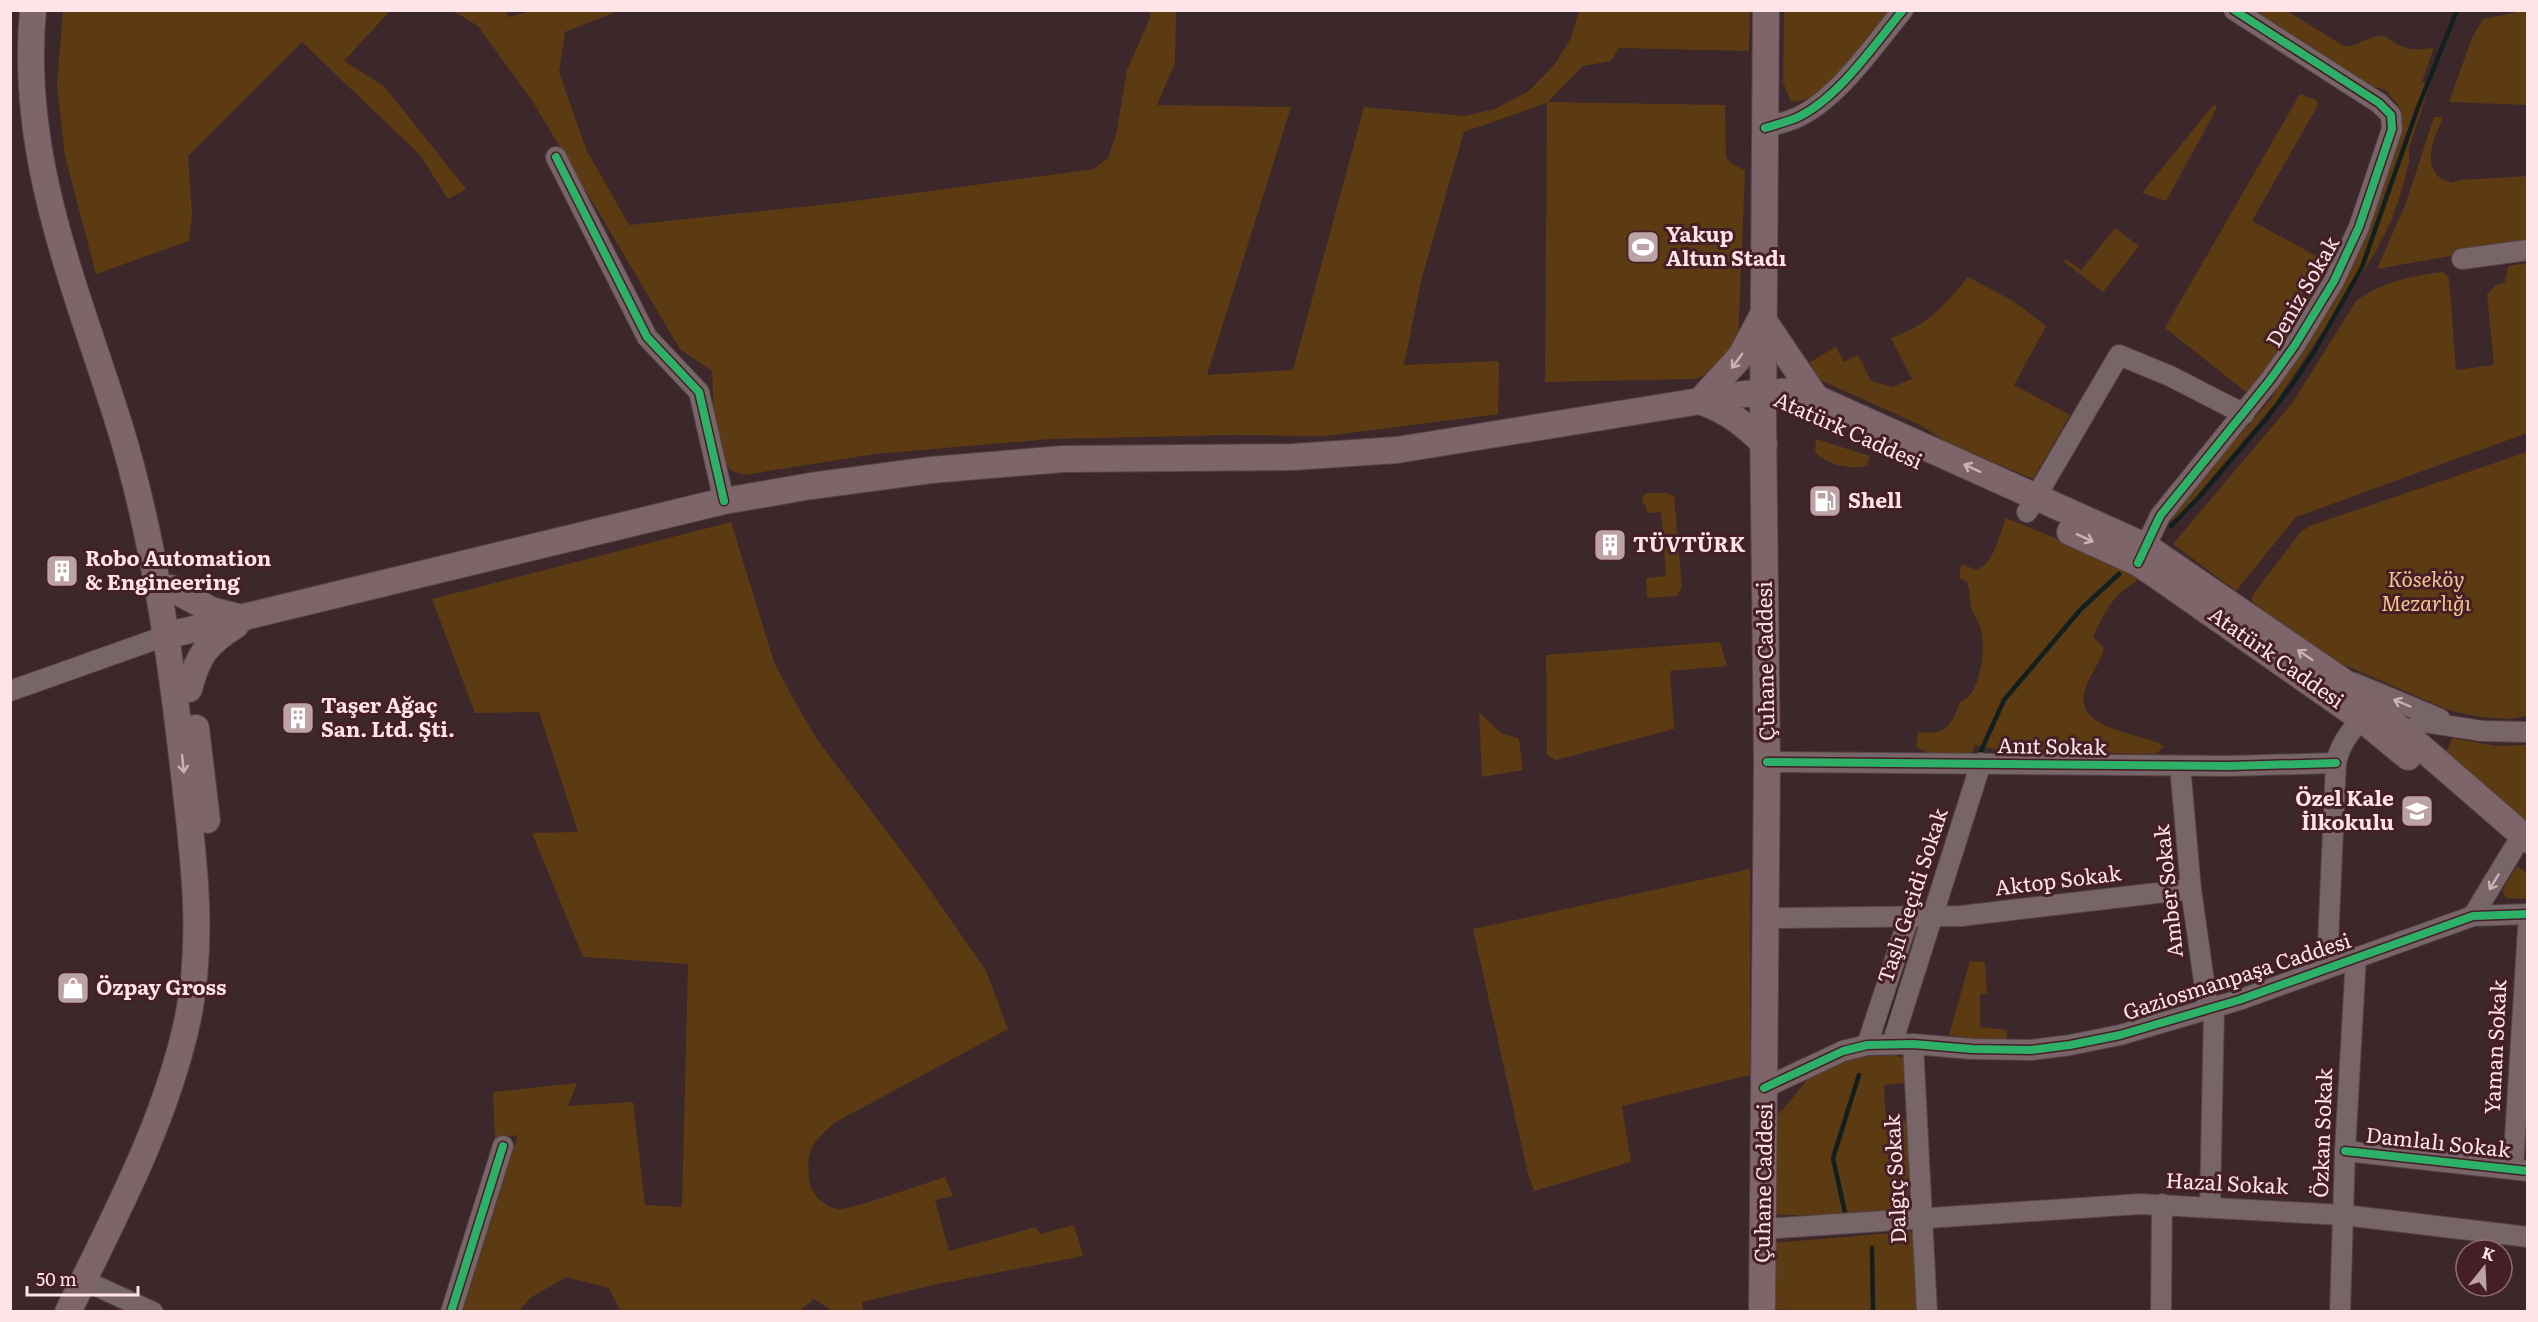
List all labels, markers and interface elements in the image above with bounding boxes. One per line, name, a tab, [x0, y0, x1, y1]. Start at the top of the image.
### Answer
place label: Yakup Altun Stadı	[1666, 217, 1787, 272]
sports icon: Yakup Altun Stadı	[1625, 229, 1661, 265]
street label: Deniz Sokak	[2257, 229, 2345, 352]
one-way arrow	[1731, 352, 1743, 368]
street label: Atatürk Caddesi	[1770, 382, 1928, 475]
one-way arrow	[1963, 461, 1981, 473]
fuel station icon: Shell	[1807, 483, 1843, 519]
place label: Shell	[1848, 483, 1903, 514]
building icon: TÜVTÜRK	[1592, 527, 1628, 563]
place label: TÜVTÜRK	[1633, 527, 1746, 558]
one-way arrow	[2076, 533, 2094, 545]
place label: Robo Automation & Engineering	[85, 541, 272, 596]
building icon: Robo Automation & Engineering	[44, 553, 80, 589]
park label: Köseköy Mezarlığı	[2381, 562, 2472, 617]
street label: Çuhane Caddesi	[1747, 581, 1780, 741]
street label: Atatürk Caddesi	[2203, 597, 2352, 714]
one-way arrow	[2298, 649, 2314, 661]
place label: Taşer Ağaç San. Ltd. Şti.	[321, 688, 455, 743]
one-way arrow	[2394, 697, 2412, 708]
building icon: Taşer Ağaç San. Ltd. Şti.	[280, 700, 316, 736]
street label: Anıt Sokak	[1997, 728, 2107, 761]
one-way arrow	[178, 754, 189, 773]
place label: Özel Kale İlkokulu	[2295, 781, 2394, 836]
school or university icon: Özel Kale İlkokulu	[2399, 793, 2435, 829]
street label: Taşlı Geçidi Sokak	[1868, 804, 1954, 987]
street label: Amber Sokak	[2144, 823, 2189, 959]
street label: Aktop Sokak	[1993, 855, 2123, 902]
one-way arrow	[2487, 873, 2499, 890]
street label: Gaziosmanpaşa Caddesi	[2118, 923, 2354, 1026]
shop icon: Özpay Gross	[55, 970, 91, 1006]
place label: Özpay Gross	[96, 970, 227, 1001]
street label: Yaman Sokak	[2474, 978, 2513, 1115]
street label: Özkan Sokak	[2303, 1067, 2338, 1198]
street label: Çuhane Caddesi	[1745, 1103, 1778, 1263]
street label: Dalgıç Sokak	[1875, 1114, 1912, 1244]
street label: Damlalı Sokak	[2364, 1117, 2512, 1164]
street label: Hazal Sokak	[2165, 1163, 2290, 1200]
north arrow	[2454, 1238, 2514, 1298]
text: K	[2479, 1239, 2499, 1266]
scale bar	[27, 1259, 138, 1297]
text: 50 m	[36, 1265, 77, 1292]

